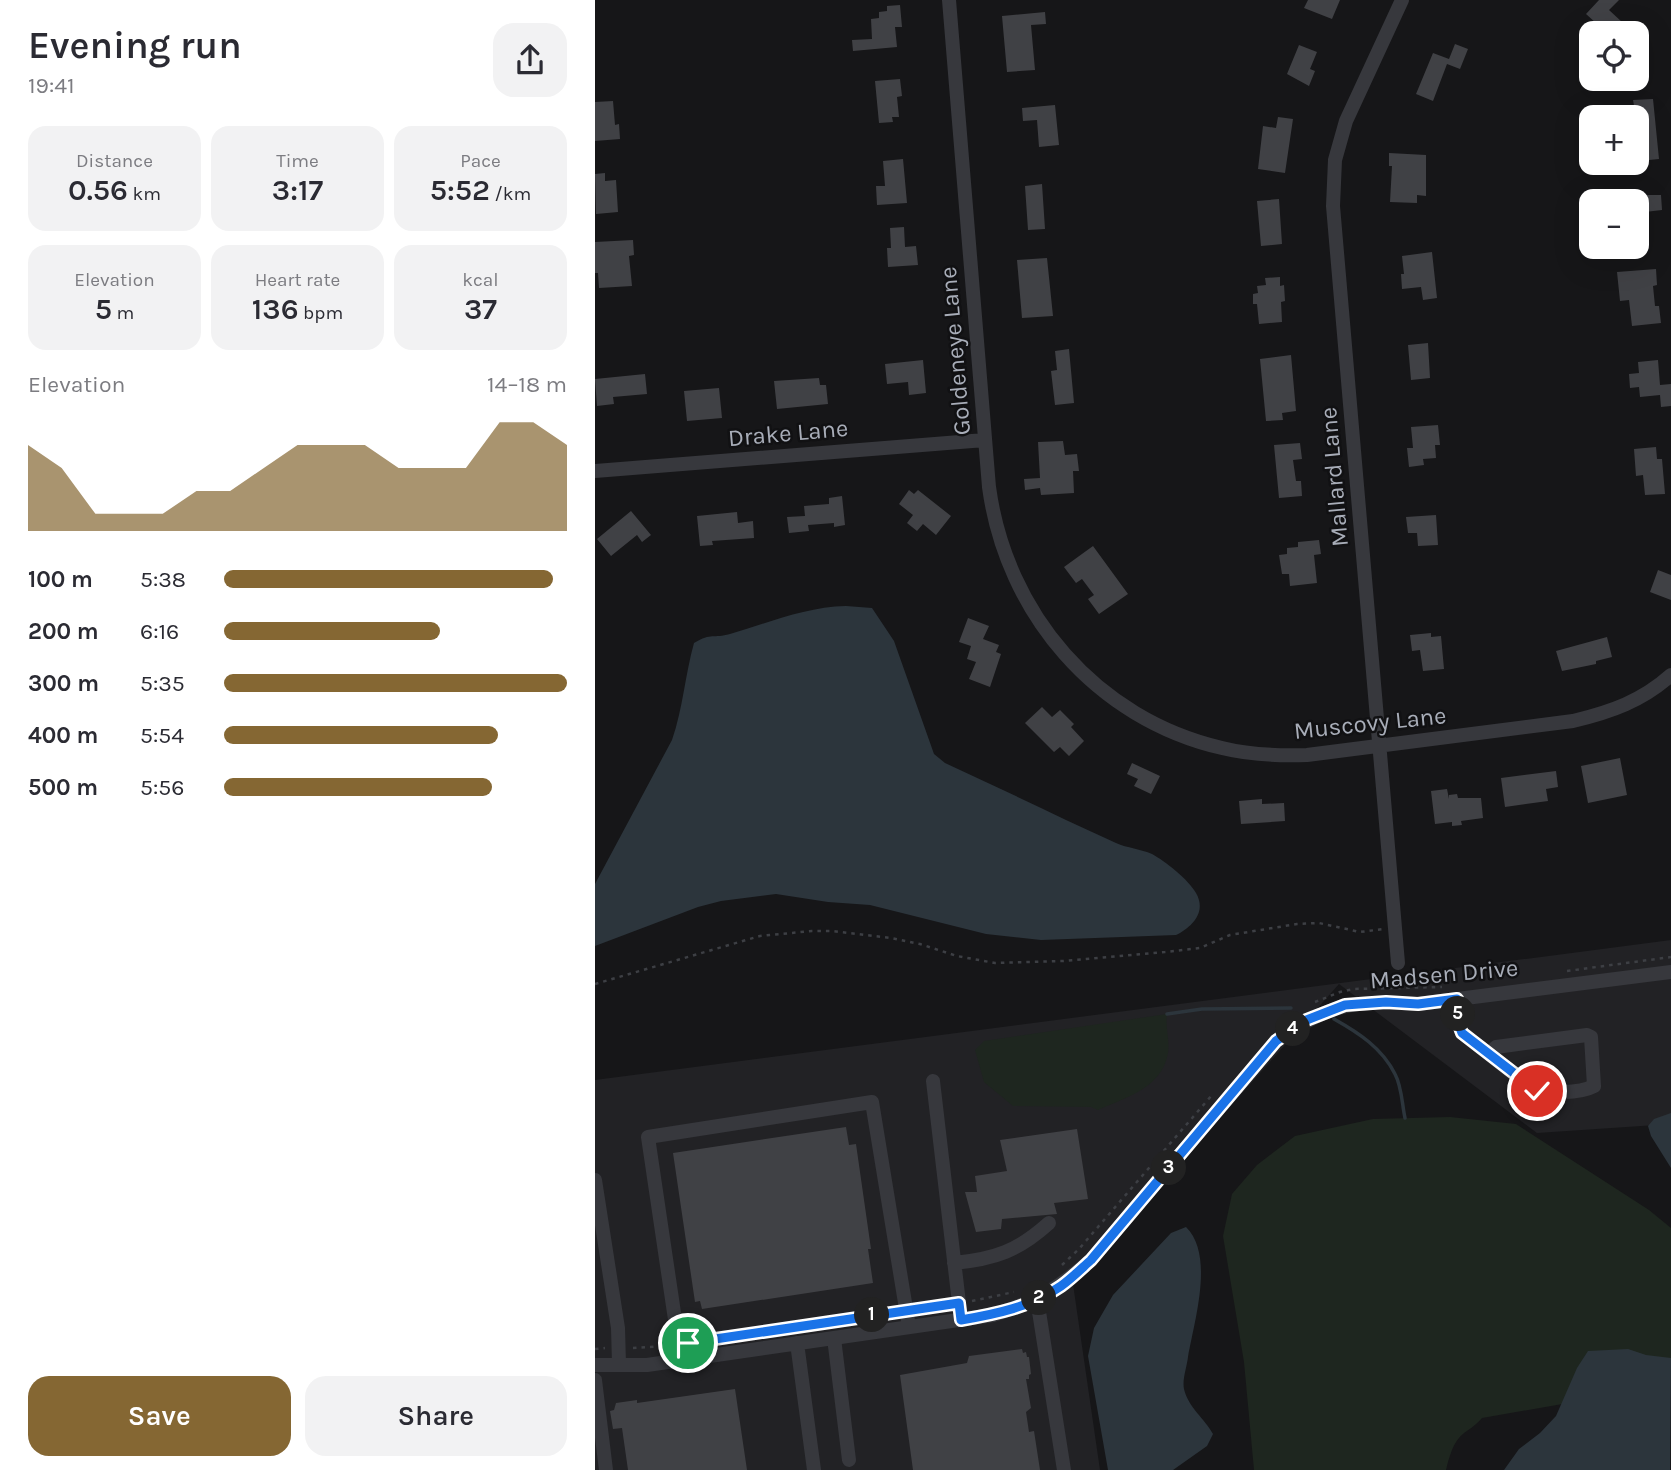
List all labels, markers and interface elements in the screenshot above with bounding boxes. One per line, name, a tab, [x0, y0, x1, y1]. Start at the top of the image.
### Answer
map controls	[1579, 21, 1649, 259]
button: locate	[1579, 21, 1649, 91]
text: Evening run	[28, 23, 242, 68]
button: share	[493, 23, 567, 97]
text: 19:41	[28, 72, 75, 99]
button: +	[1579, 105, 1649, 175]
text: Distance	[76, 150, 153, 172]
text: Time	[276, 150, 319, 172]
text: Pace	[460, 150, 501, 172]
text: 0.56	[68, 172, 128, 208]
text: 3:17	[272, 172, 323, 208]
text: 5:52	[430, 172, 490, 208]
text: km	[128, 183, 161, 205]
text: /km	[490, 183, 531, 205]
button: −	[1579, 189, 1649, 259]
street label: Goldeneye Lane	[934, 266, 976, 436]
text: Elevation	[74, 269, 155, 291]
text: Heart rate	[255, 269, 340, 291]
text: kcal	[462, 269, 499, 291]
text: 5	[95, 291, 112, 327]
text: 136	[252, 291, 299, 327]
text: 37	[464, 291, 497, 327]
text: m	[112, 302, 134, 324]
text: bpm	[299, 302, 343, 324]
text: Elevation	[28, 371, 125, 398]
text: 14–18 m	[487, 371, 567, 398]
street label: Mallard Lane	[1314, 406, 1354, 548]
street label: Drake Lane	[727, 414, 849, 452]
text: 100 m	[28, 566, 93, 593]
text: 5:38	[140, 566, 186, 593]
text: 200 m	[28, 618, 99, 645]
text: 6:16	[140, 618, 179, 645]
text: 300 m	[28, 670, 99, 697]
text: 5:35	[140, 670, 185, 697]
street label: Muscovy Lane	[1292, 701, 1448, 745]
text: 400 m	[28, 722, 98, 749]
text: 5:54	[140, 722, 184, 749]
text: 500 m	[28, 774, 98, 801]
text: 5:56	[140, 774, 184, 801]
street label: Madsen Drive	[1369, 954, 1519, 994]
pin: 5	[1441, 996, 1475, 1032]
text: 5	[1452, 1002, 1463, 1024]
pin: 4	[1275, 1012, 1311, 1046]
text: 4	[1287, 1017, 1298, 1039]
pin	[1507, 1061, 1567, 1121]
icon: check	[1518, 1072, 1556, 1110]
pin: 3	[1151, 1150, 1187, 1186]
text: 3	[1163, 1156, 1174, 1178]
pin: 2	[1021, 1280, 1057, 1316]
text: 2	[1033, 1286, 1044, 1308]
pin: 1	[855, 1298, 889, 1332]
text: 1	[868, 1303, 875, 1325]
pin	[658, 1313, 718, 1373]
icon: arrive	[669, 1324, 707, 1362]
button: Save	[28, 1376, 291, 1456]
button: Share	[305, 1376, 567, 1456]

